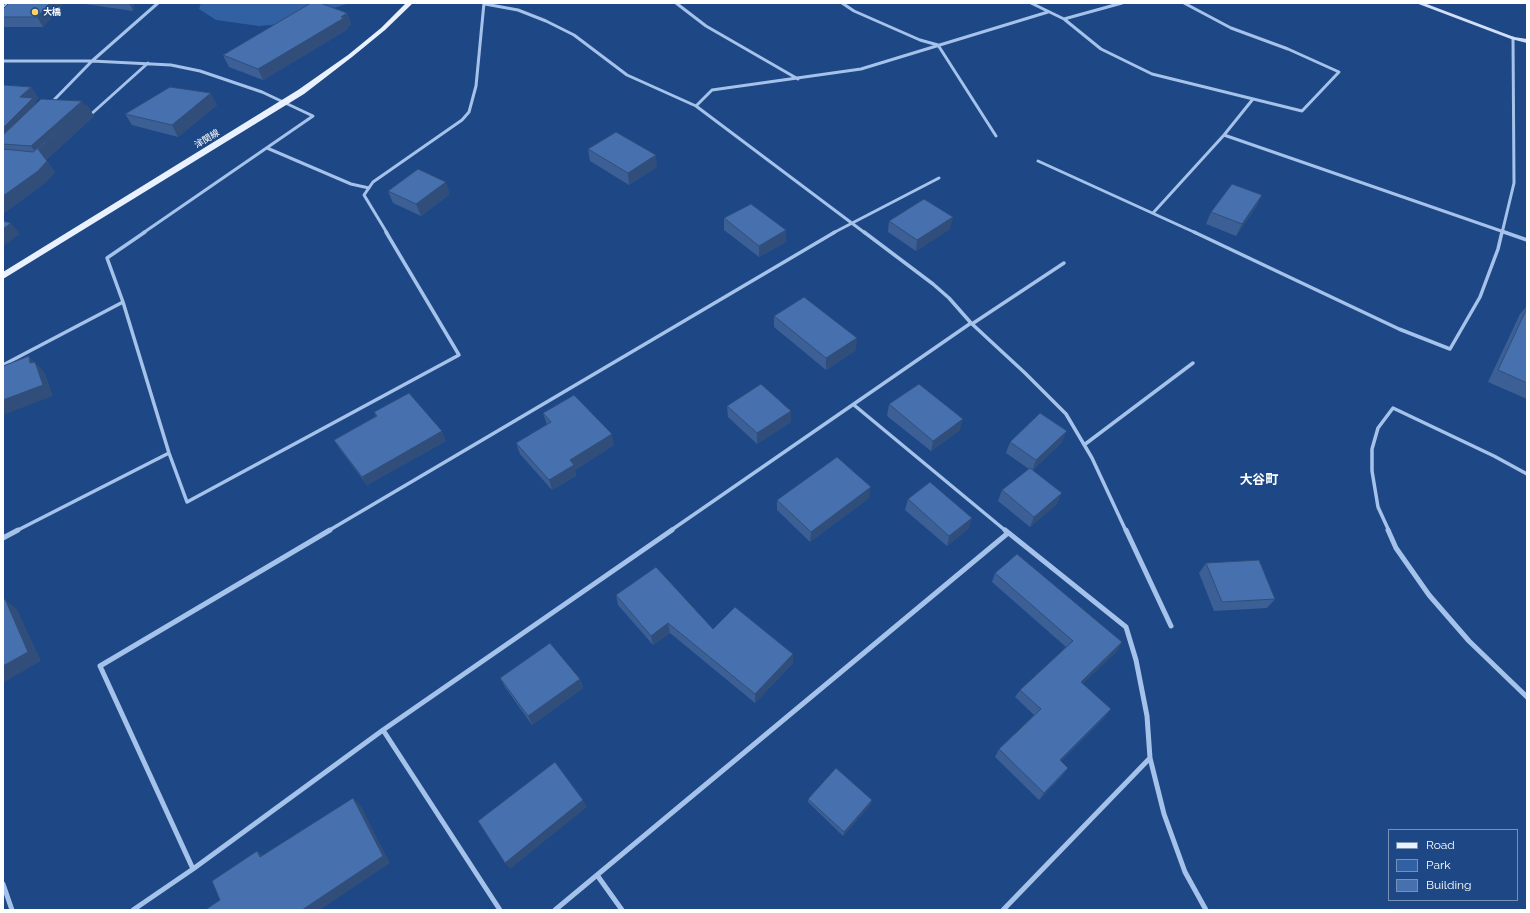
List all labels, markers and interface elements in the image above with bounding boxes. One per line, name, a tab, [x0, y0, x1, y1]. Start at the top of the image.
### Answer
marker: 大橋	[30, 7, 40, 17]
place label: 大橋	[43, 7, 61, 17]
street label: 津関線	[193, 127, 221, 151]
district label: 大谷町	[1240, 472, 1278, 488]
legend	[1388, 829, 1518, 901]
text: Road	[1426, 838, 1455, 852]
text: Park	[1426, 858, 1451, 872]
text: Building	[1426, 878, 1472, 892]

